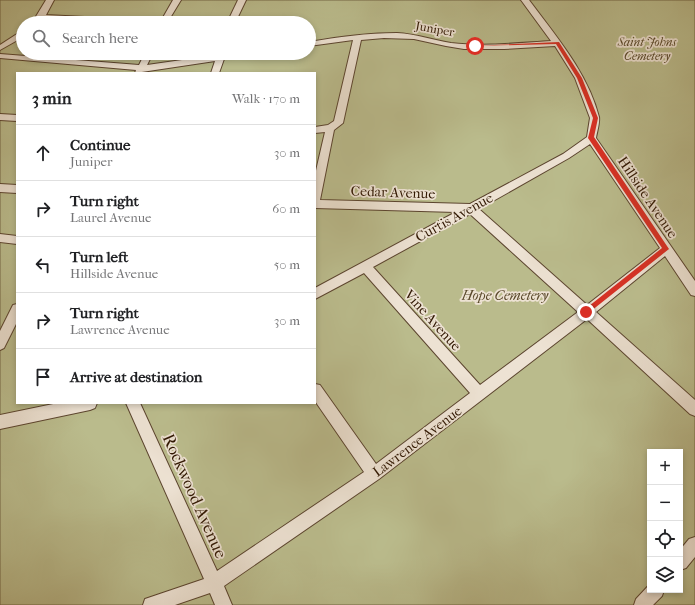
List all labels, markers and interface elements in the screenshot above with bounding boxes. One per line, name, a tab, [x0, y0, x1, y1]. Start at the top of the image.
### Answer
search box	[16, 16, 316, 60]
street label: Juniper	[414, 19, 456, 39]
icon: search	[30, 27, 52, 49]
text: Search here	[62, 29, 138, 47]
park label: Saint Johns Cemetery	[617, 35, 677, 63]
route start	[466, 37, 484, 55]
text: 3 min	[32, 88, 72, 108]
text: Walk · 170 m	[232, 91, 300, 106]
text: Continue	[70, 136, 130, 154]
icon: ahead	[32, 142, 54, 164]
text: 30 m	[274, 145, 300, 160]
street label: Hillside Avenue	[614, 153, 681, 241]
text: Juniper	[70, 154, 112, 169]
street label: Cedar Avenue	[350, 183, 436, 202]
street label: Curtis Avenue	[413, 189, 496, 246]
text: Turn right	[70, 192, 139, 210]
icon: right	[32, 198, 54, 220]
text: 60 m	[272, 201, 300, 216]
text: Laurel Avenue	[70, 210, 151, 225]
text: Turn left	[70, 248, 128, 266]
icon: left	[32, 254, 54, 276]
text: 50 m	[274, 257, 300, 272]
text: Hillside Avenue	[70, 266, 158, 281]
street label: Vine Avenue	[400, 286, 465, 354]
park label: Hope Cemetery	[461, 287, 550, 304]
route end	[577, 303, 595, 321]
text: Turn right	[70, 304, 139, 322]
icon: right	[32, 310, 54, 332]
text: 30 m	[274, 313, 300, 328]
text: Lawrence Avenue	[70, 322, 170, 337]
icon: arrive	[32, 366, 54, 388]
text: Arrive at destination	[70, 368, 202, 386]
street label: Lawrence Avenue	[369, 402, 465, 480]
street label: Rockwood Avenue	[159, 431, 232, 562]
map controls	[647, 449, 683, 593]
button: +	[647, 449, 683, 485]
button: −	[647, 485, 683, 521]
button: locate	[647, 521, 683, 557]
button: layers	[647, 557, 683, 593]

